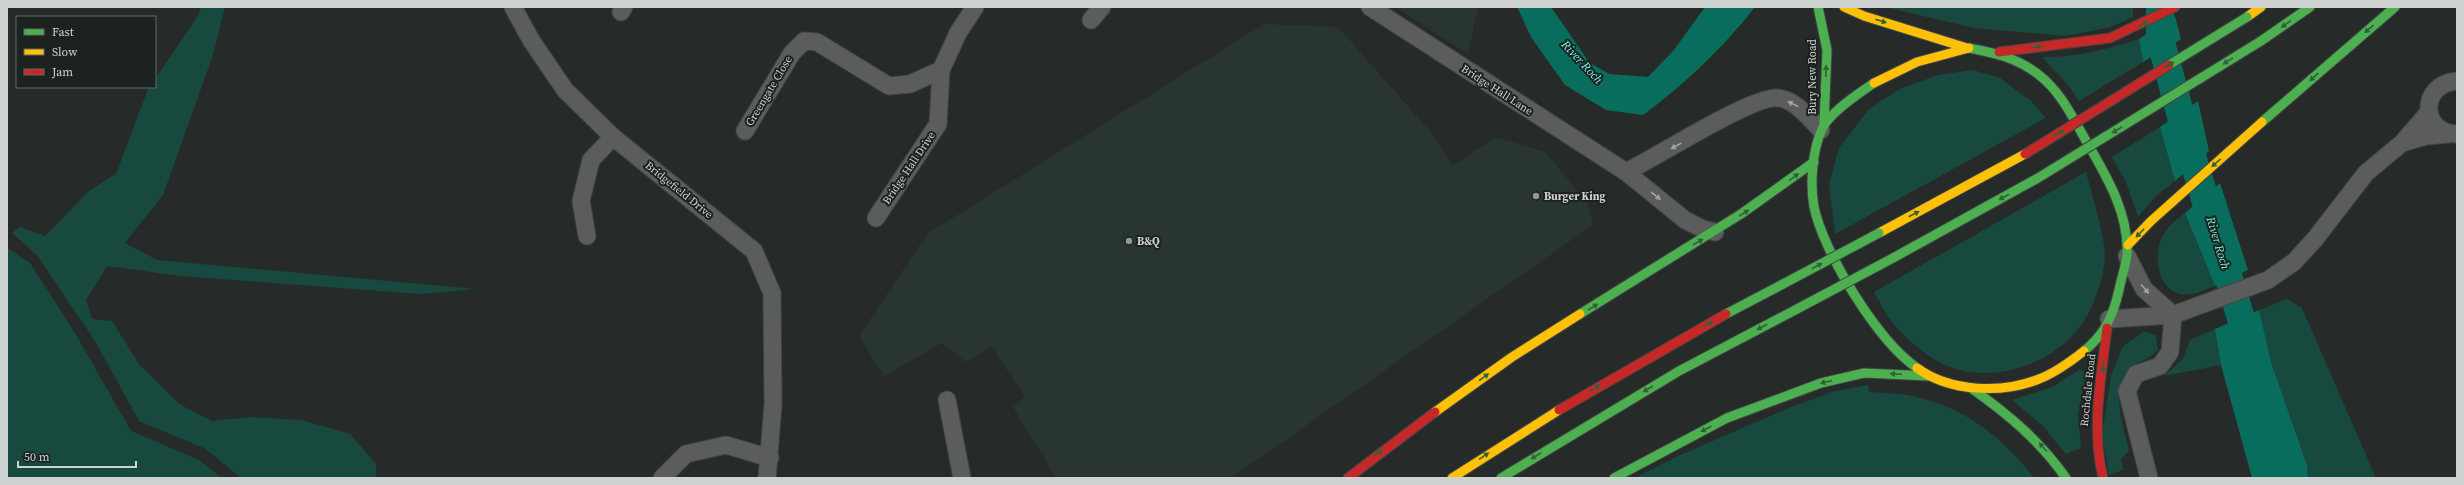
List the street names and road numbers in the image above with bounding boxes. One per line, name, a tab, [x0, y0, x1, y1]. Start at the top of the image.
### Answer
street label: Bury New Road	[1805, 39, 1820, 115]
street label: Greengate Close	[742, 53, 796, 129]
street label: Bridge Hall Lane	[1458, 61, 1536, 119]
street label: Bridge Hall Drive	[879, 128, 939, 207]
street label: Bridgefield Drive	[642, 158, 716, 222]
street label: Rochdale Road	[2077, 352, 2099, 427]

